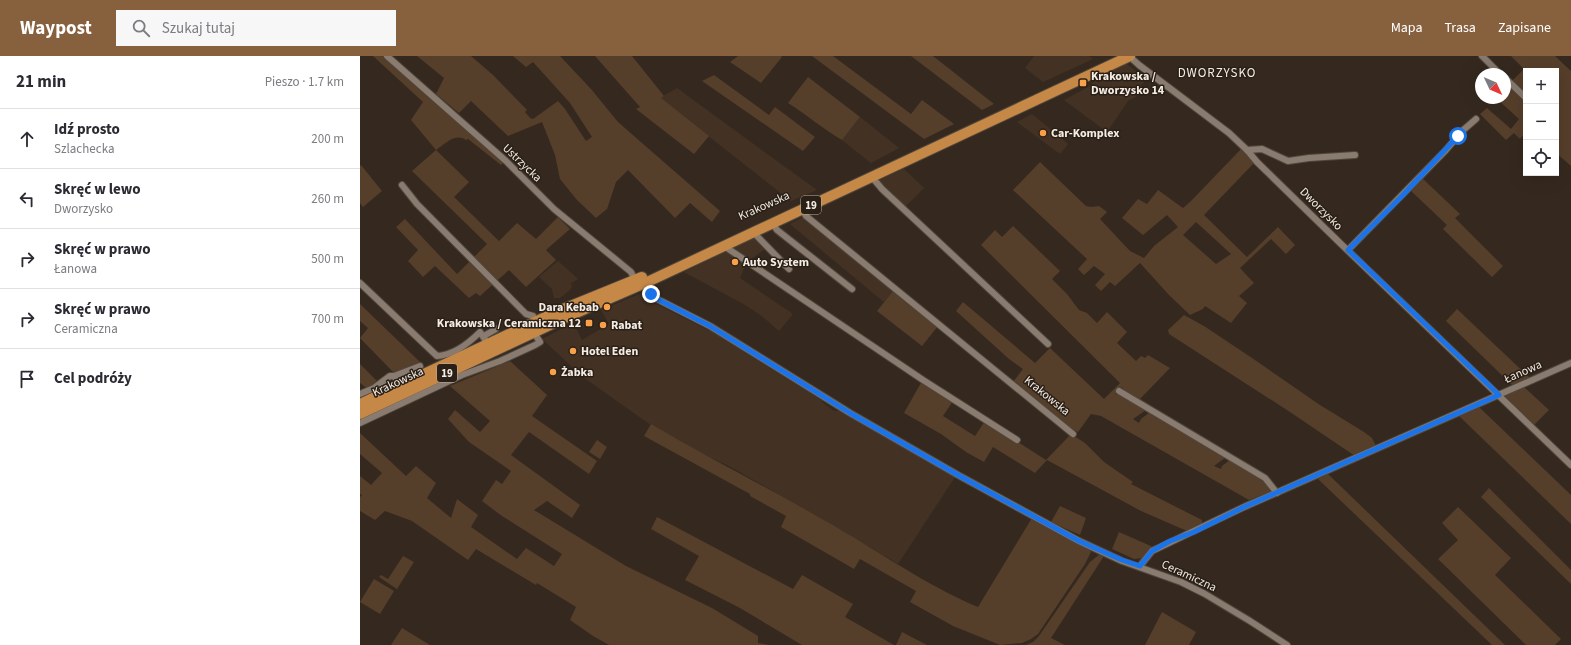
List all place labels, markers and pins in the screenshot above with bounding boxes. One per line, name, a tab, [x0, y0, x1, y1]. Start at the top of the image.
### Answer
place label: Krakowska / Dworzysko 14	[1091, 68, 1165, 99]
marker: Krakowska / Dworzysko 14	[1078, 78, 1088, 88]
place label: Car-Komplex	[1051, 125, 1119, 142]
marker: Car-Komplex	[1038, 128, 1048, 138]
place label: Auto System	[742, 254, 809, 271]
marker: Auto System	[730, 257, 740, 267]
place label: Dara Kebab	[539, 299, 599, 316]
marker: Dara Kebab	[602, 302, 612, 312]
place label: Krakowska / Ceramiczna 12	[437, 315, 581, 332]
place label: Rabat	[611, 317, 642, 334]
marker: Krakowska / Ceramiczna 12	[584, 318, 594, 328]
marker: Rabat	[598, 320, 608, 330]
place label: Hotel Eden	[581, 343, 638, 360]
marker: Hotel Eden	[568, 346, 578, 356]
place label: Żabka	[561, 364, 593, 381]
marker: Żabka	[548, 367, 558, 377]

